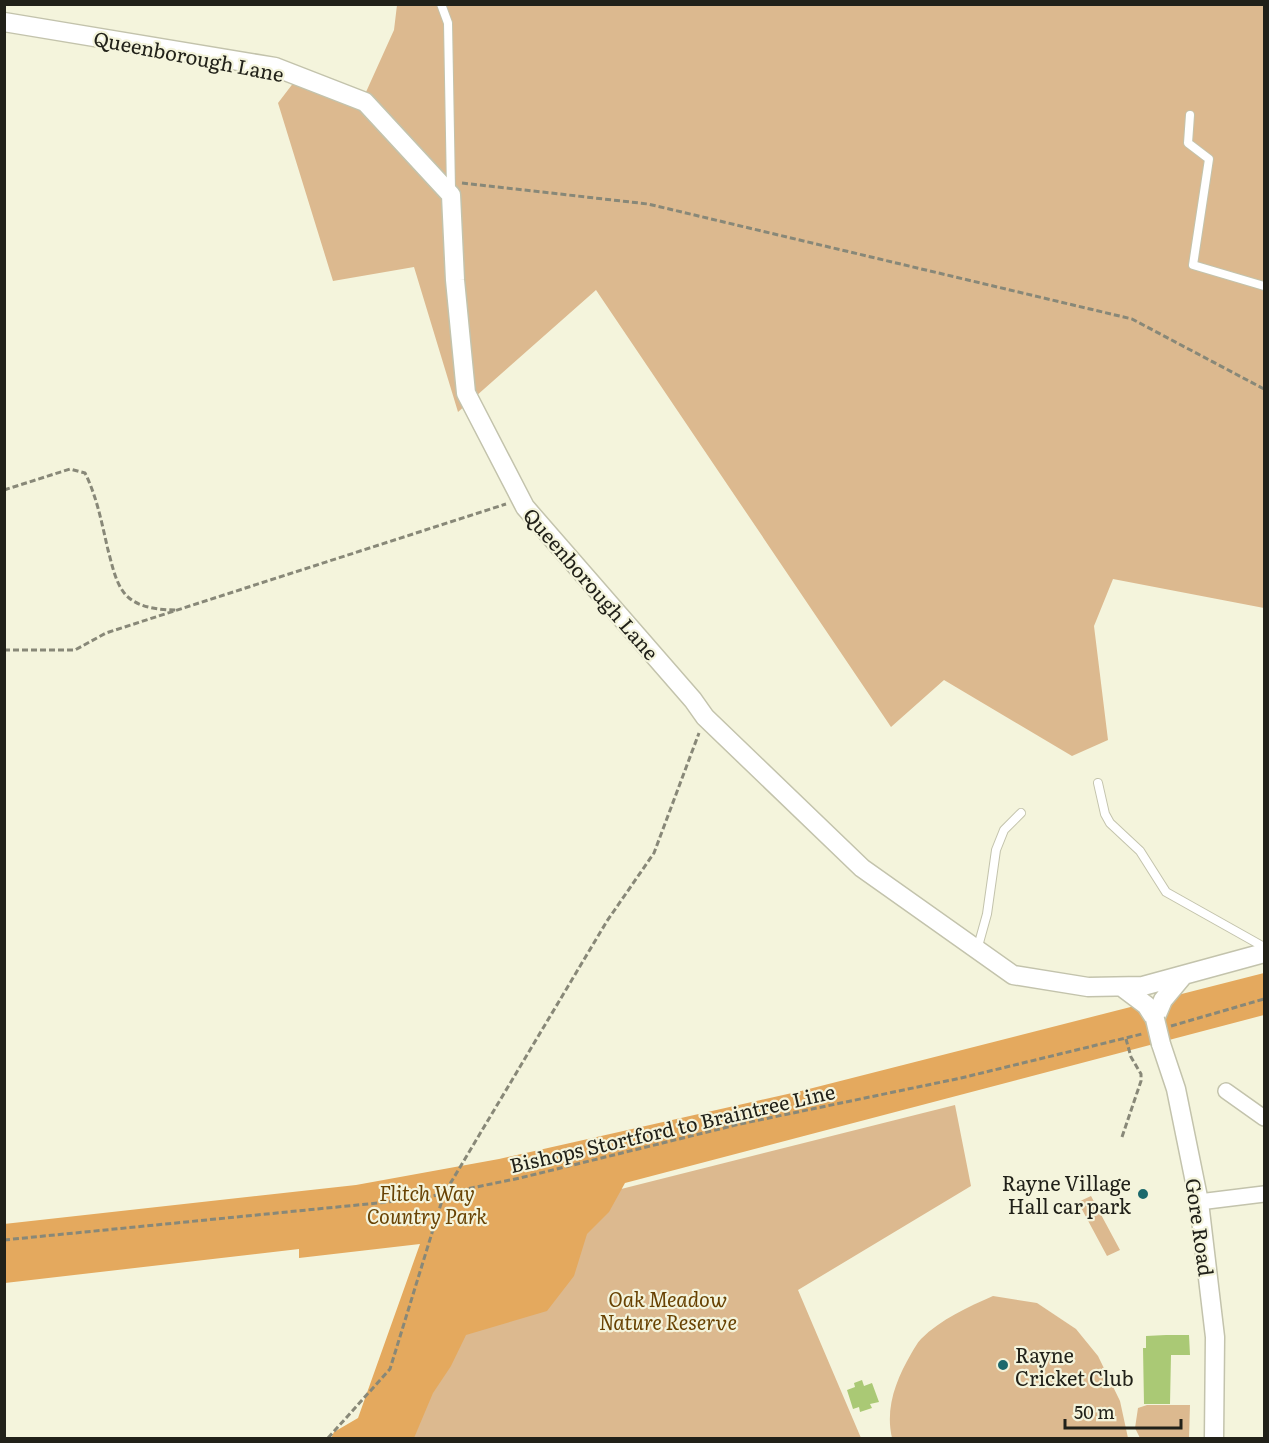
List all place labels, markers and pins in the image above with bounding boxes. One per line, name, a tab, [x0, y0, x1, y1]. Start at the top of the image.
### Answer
place label: Rayne Village Hall car park	[1002, 1167, 1132, 1220]
marker: Rayne Village Hall car park	[1136, 1187, 1150, 1201]
place label: Rayne Cricket Club	[1015, 1339, 1134, 1392]
marker: Rayne Cricket Club	[996, 1358, 1010, 1372]

